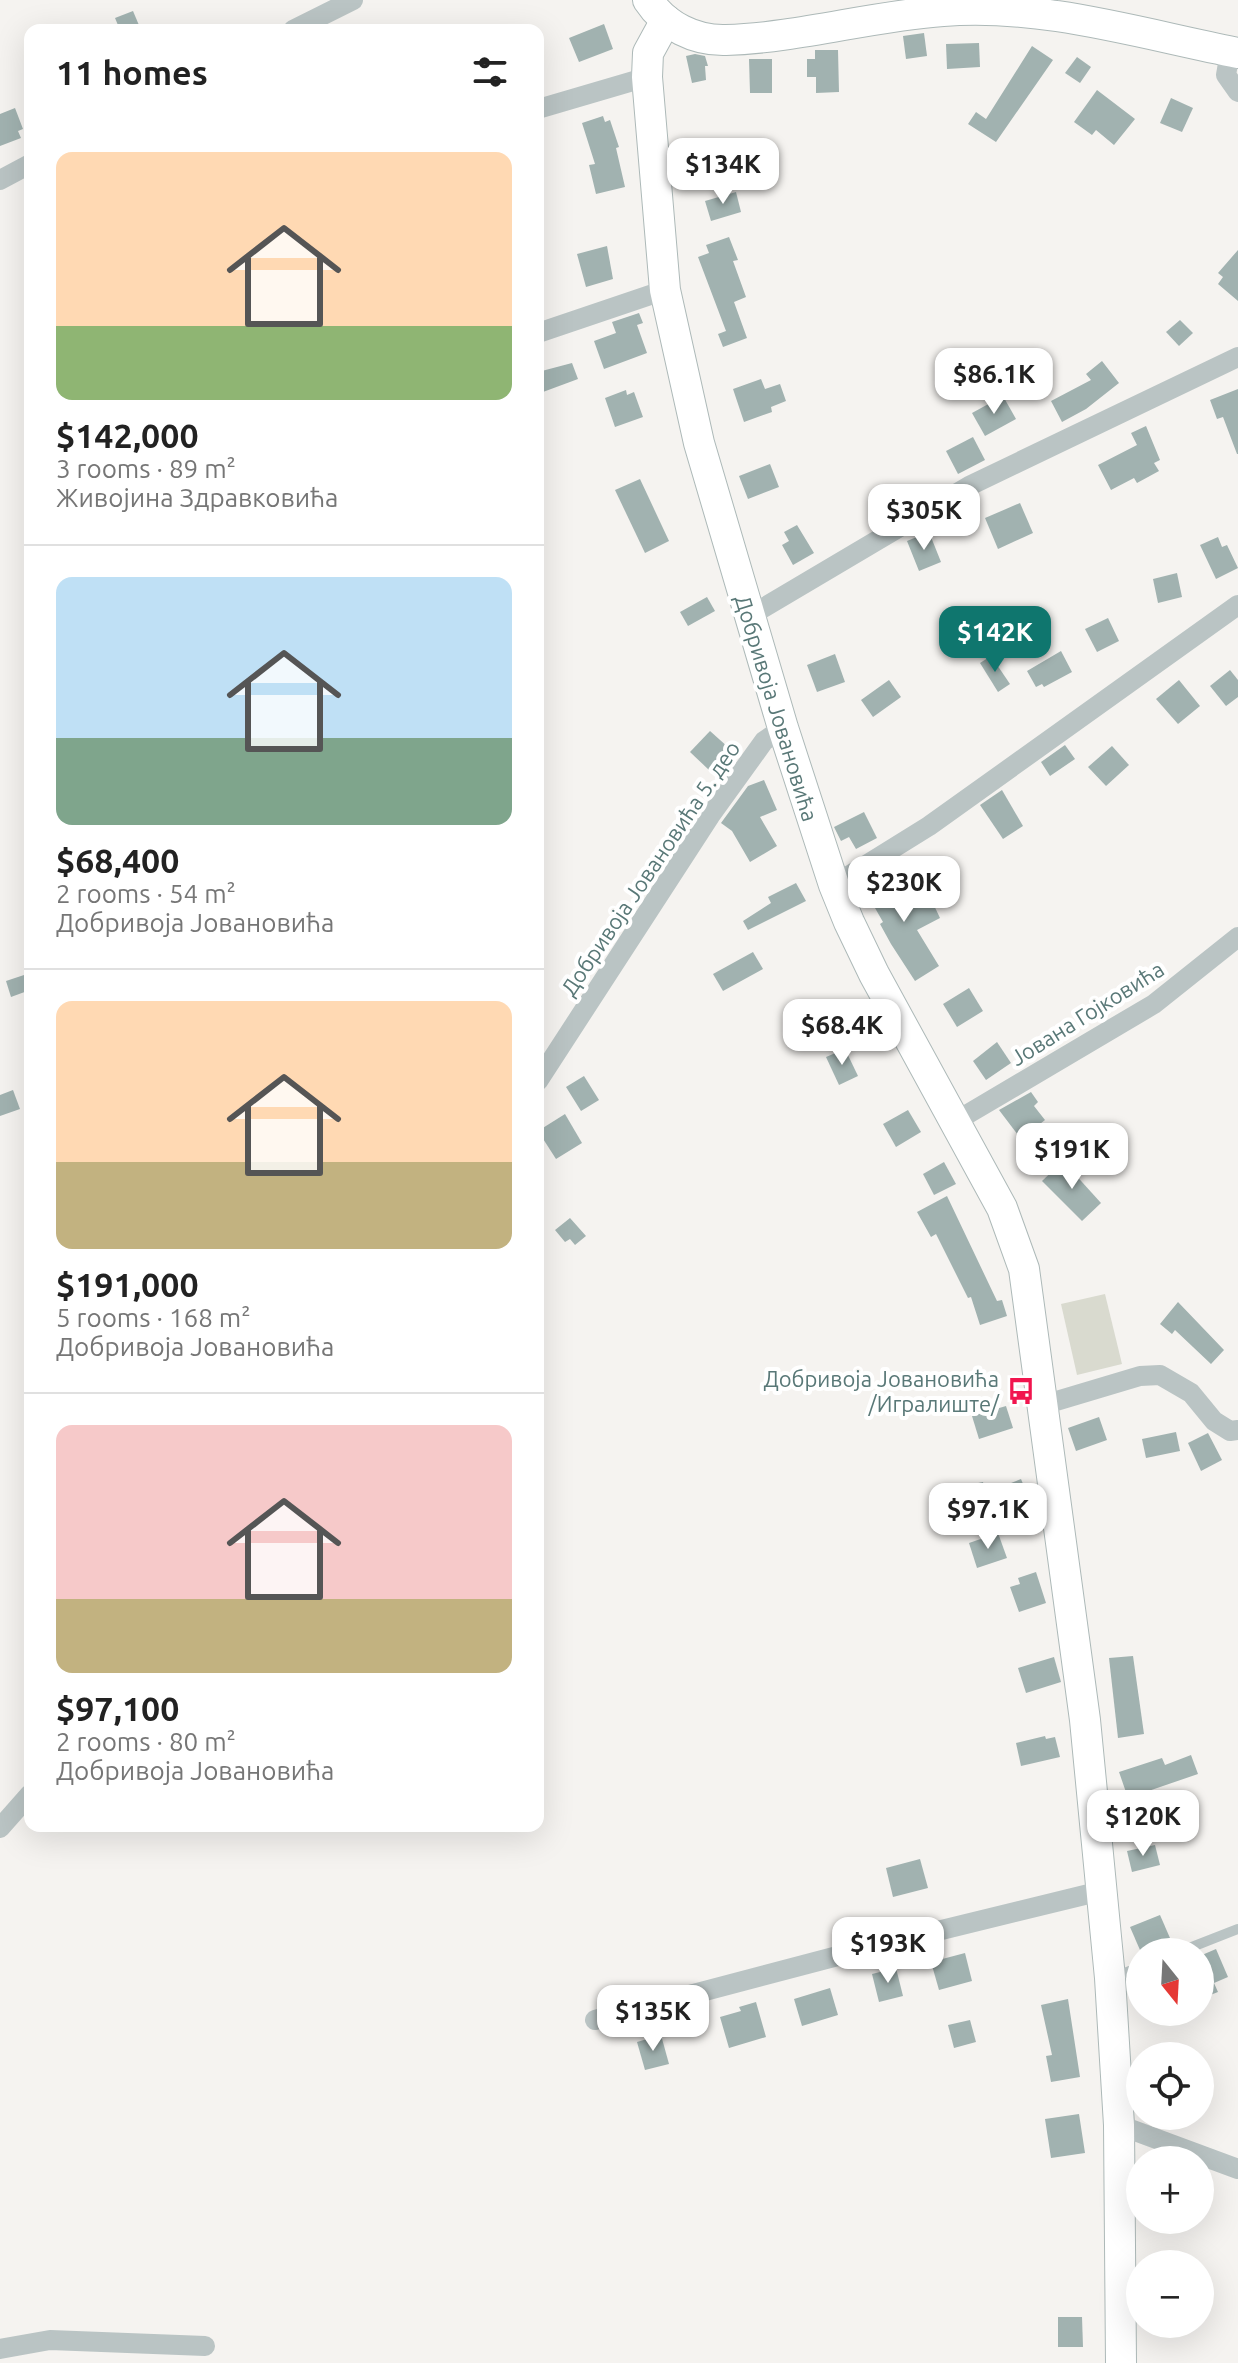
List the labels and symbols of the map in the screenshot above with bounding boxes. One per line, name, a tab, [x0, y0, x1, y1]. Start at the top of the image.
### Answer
pin: $134K	[667, 138, 779, 206]
pin: $86.1K	[929, 348, 1059, 416]
pin: $305K	[868, 484, 980, 552]
street label: Добривоја Јовановића	[731, 592, 823, 824]
pin: $142K	[939, 606, 1051, 674]
street label: Добривоја Јовановића 5. део	[555, 736, 745, 1000]
pin: $230K	[848, 856, 960, 924]
street label: Јована Гојковића	[1006, 956, 1168, 1070]
pin: $68.4K	[777, 999, 907, 1067]
pin: $191K	[1016, 1123, 1128, 1191]
place label: Добривоја Јовановића /Игралиште/	[763, 1366, 1000, 1416]
bus stop icon: Добривоја Јовановића /Игралиште/	[1006, 1376, 1036, 1406]
pin: $97.1K	[923, 1483, 1053, 1551]
pin: $120K	[1087, 1790, 1199, 1858]
pin: $193K	[832, 1917, 944, 1985]
north arrow	[1126, 1938, 1214, 2026]
pin: $135K	[597, 1985, 709, 2053]

